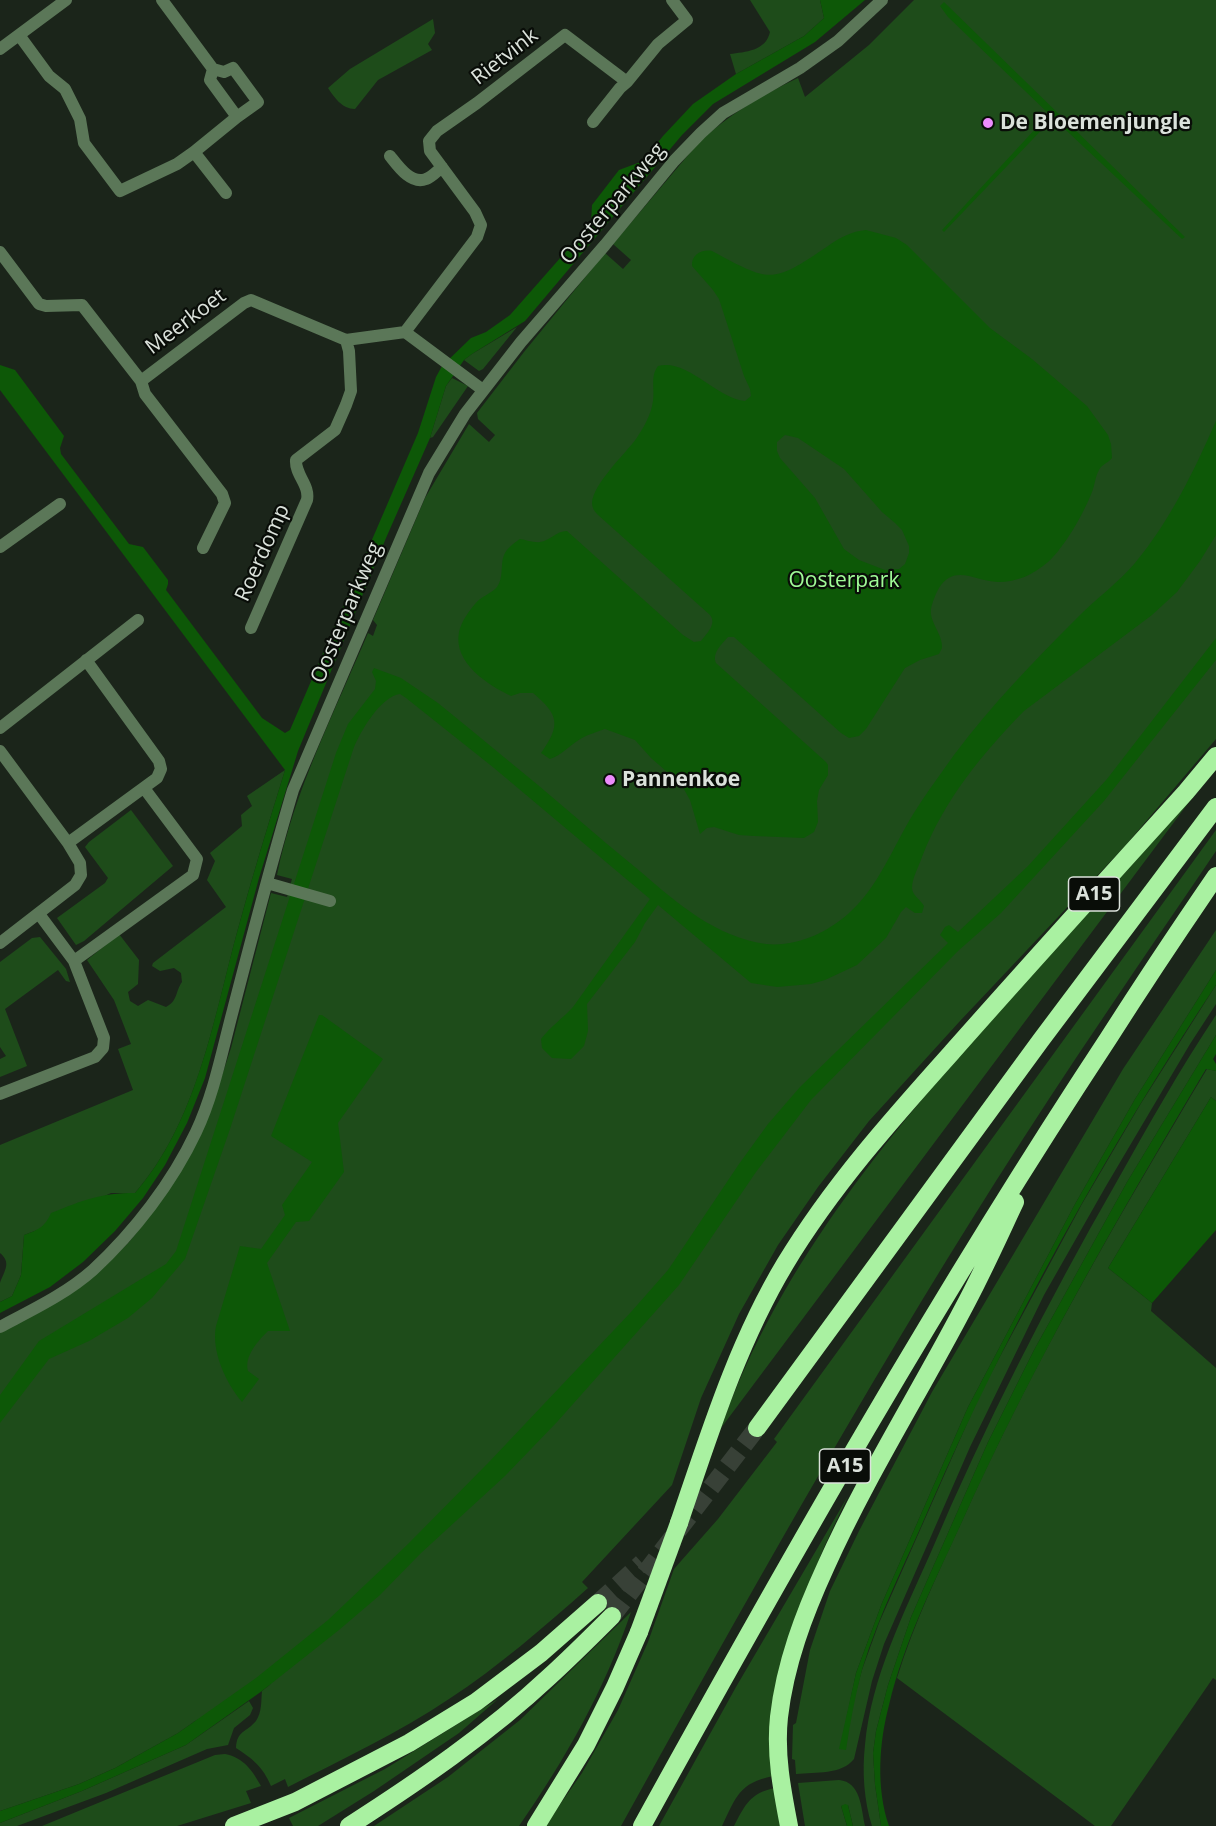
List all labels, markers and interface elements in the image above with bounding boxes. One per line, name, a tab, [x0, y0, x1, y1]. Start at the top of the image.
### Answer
street label: Rietvink	[467, 23, 543, 91]
place label: De Bloemenjungle	[1000, 110, 1191, 136]
marker: De Bloemenjungle	[981, 116, 995, 130]
street label: Oosterparkweg	[555, 138, 671, 270]
street label: Meerkoet	[141, 284, 231, 360]
street label: Roerdomp	[230, 500, 296, 606]
street label: Oosterparkweg	[306, 539, 388, 687]
park label: Oosterpark	[789, 568, 899, 594]
place label: Pannenkoe	[622, 767, 740, 793]
marker: Pannenkoe	[603, 773, 617, 787]
road number: A15	[1068, 877, 1120, 911]
road number: A15	[820, 1449, 870, 1483]

